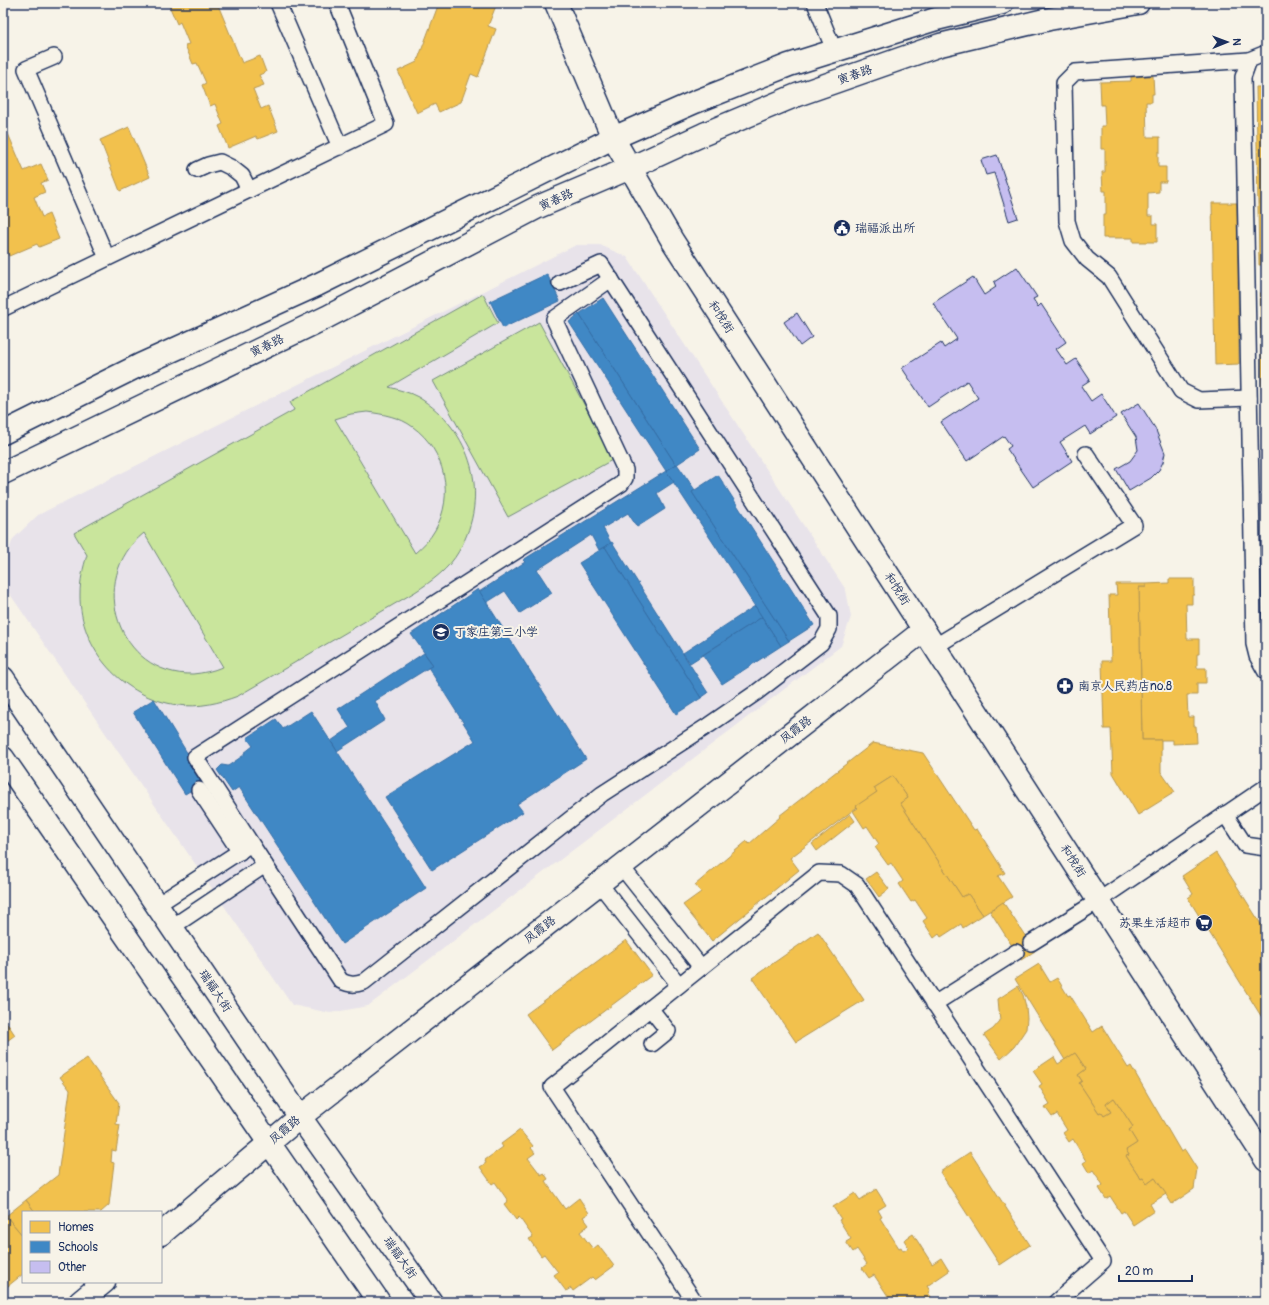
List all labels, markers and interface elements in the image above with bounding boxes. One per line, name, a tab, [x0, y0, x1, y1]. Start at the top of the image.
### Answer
north arrow	[1207, 22, 1247, 62]
text: N	[1230, 38, 1243, 46]
street label: 寅春路	[836, 62, 874, 88]
street label: 寅春路	[536, 186, 576, 214]
public building icon: 瑞福派出所	[832, 218, 852, 238]
place label: 瑞福派出所	[855, 221, 916, 236]
street label: 和悦街	[705, 298, 737, 336]
street label: 寅春路	[248, 331, 286, 361]
street label: 和悦街	[881, 570, 913, 608]
school or university icon: 丁家庄第三小学	[431, 622, 451, 642]
place label: 丁家庄第三小学	[454, 625, 538, 640]
pharmacy icon: 南京人民药店no.8	[1055, 676, 1075, 696]
place label: 南京人民药店no.8	[1078, 679, 1172, 694]
street label: 凤霞路	[777, 713, 815, 747]
street label: 和悦街	[1057, 842, 1089, 880]
street label: 凤霞路	[521, 913, 559, 947]
supermarket icon: 苏果生活超市	[1194, 913, 1214, 933]
place label: 苏果生活超市	[1119, 916, 1191, 931]
street label: 瑞福大街	[195, 967, 235, 1015]
street label: 凤霞路	[266, 1113, 304, 1147]
legend	[22, 1211, 162, 1283]
text: Homes	[58, 1220, 94, 1235]
street label: 瑞福大街	[380, 1234, 420, 1282]
text: Schools	[58, 1240, 98, 1255]
scale bar	[1119, 1257, 1192, 1283]
text: Other	[58, 1260, 87, 1275]
text: 20 m	[1125, 1264, 1154, 1279]

